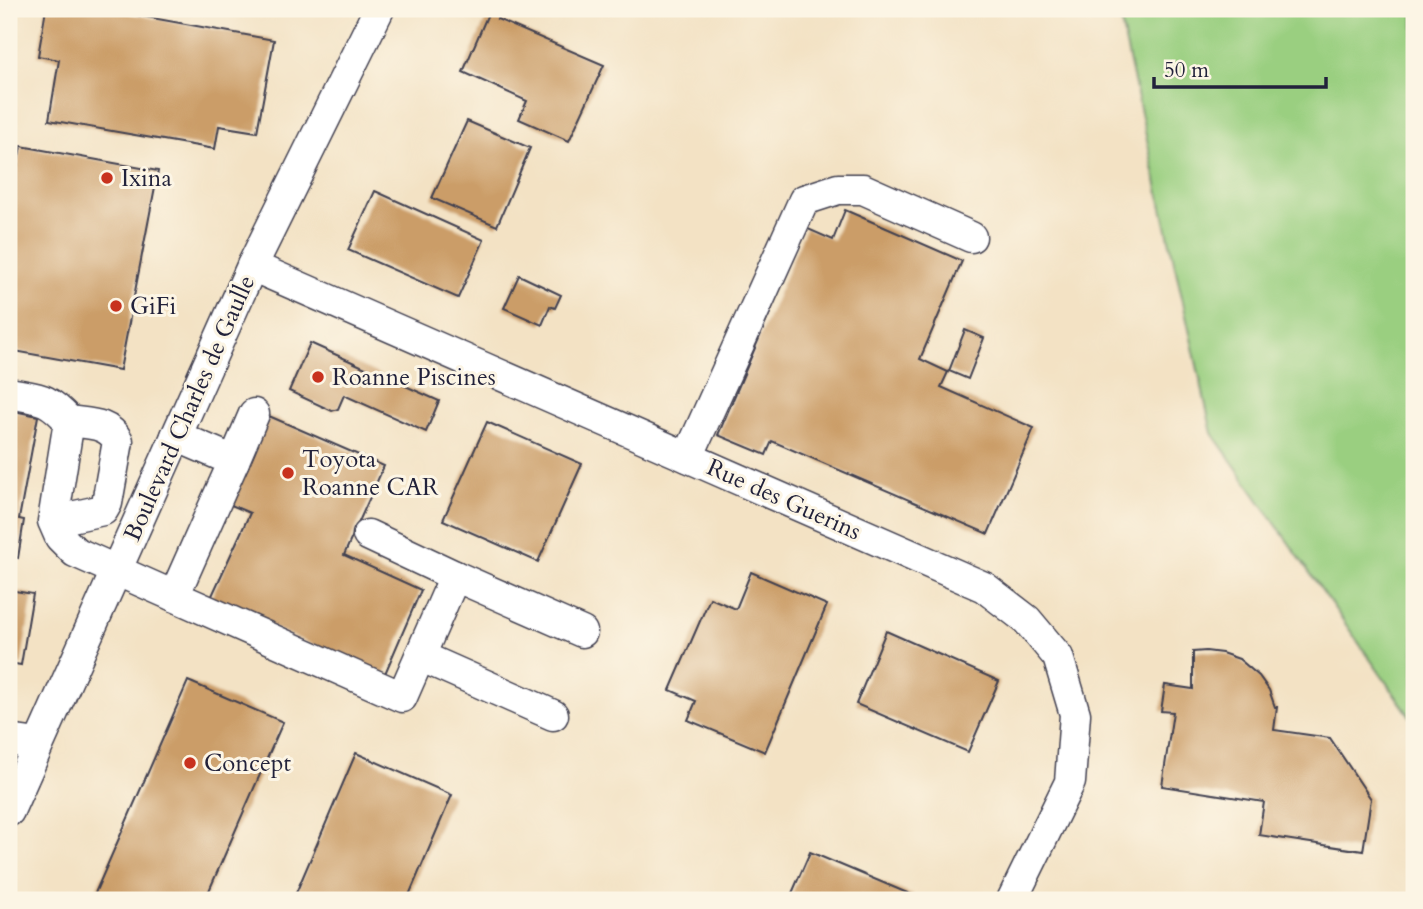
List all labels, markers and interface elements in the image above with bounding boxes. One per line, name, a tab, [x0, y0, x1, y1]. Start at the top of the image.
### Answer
scale bar	[1154, 46, 1325, 90]
text: 50 m	[1164, 56, 1209, 85]
place label: Ixina	[121, 162, 173, 195]
marker: Ixina	[99, 170, 115, 186]
street label: Boulevard Charles de Gaulle	[116, 270, 263, 546]
place label: GiFi	[130, 290, 176, 323]
marker: GiFi	[108, 298, 124, 314]
place label: Roanne Piscines	[332, 361, 496, 394]
marker: Roanne Piscines	[310, 369, 326, 385]
place label: Toyota Roanne CAR	[302, 443, 439, 504]
street label: Rue des Guerins	[701, 451, 866, 548]
marker: Toyota Roanne CAR	[280, 465, 296, 481]
place label: Concept	[204, 747, 292, 780]
marker: Concept	[182, 755, 198, 771]

